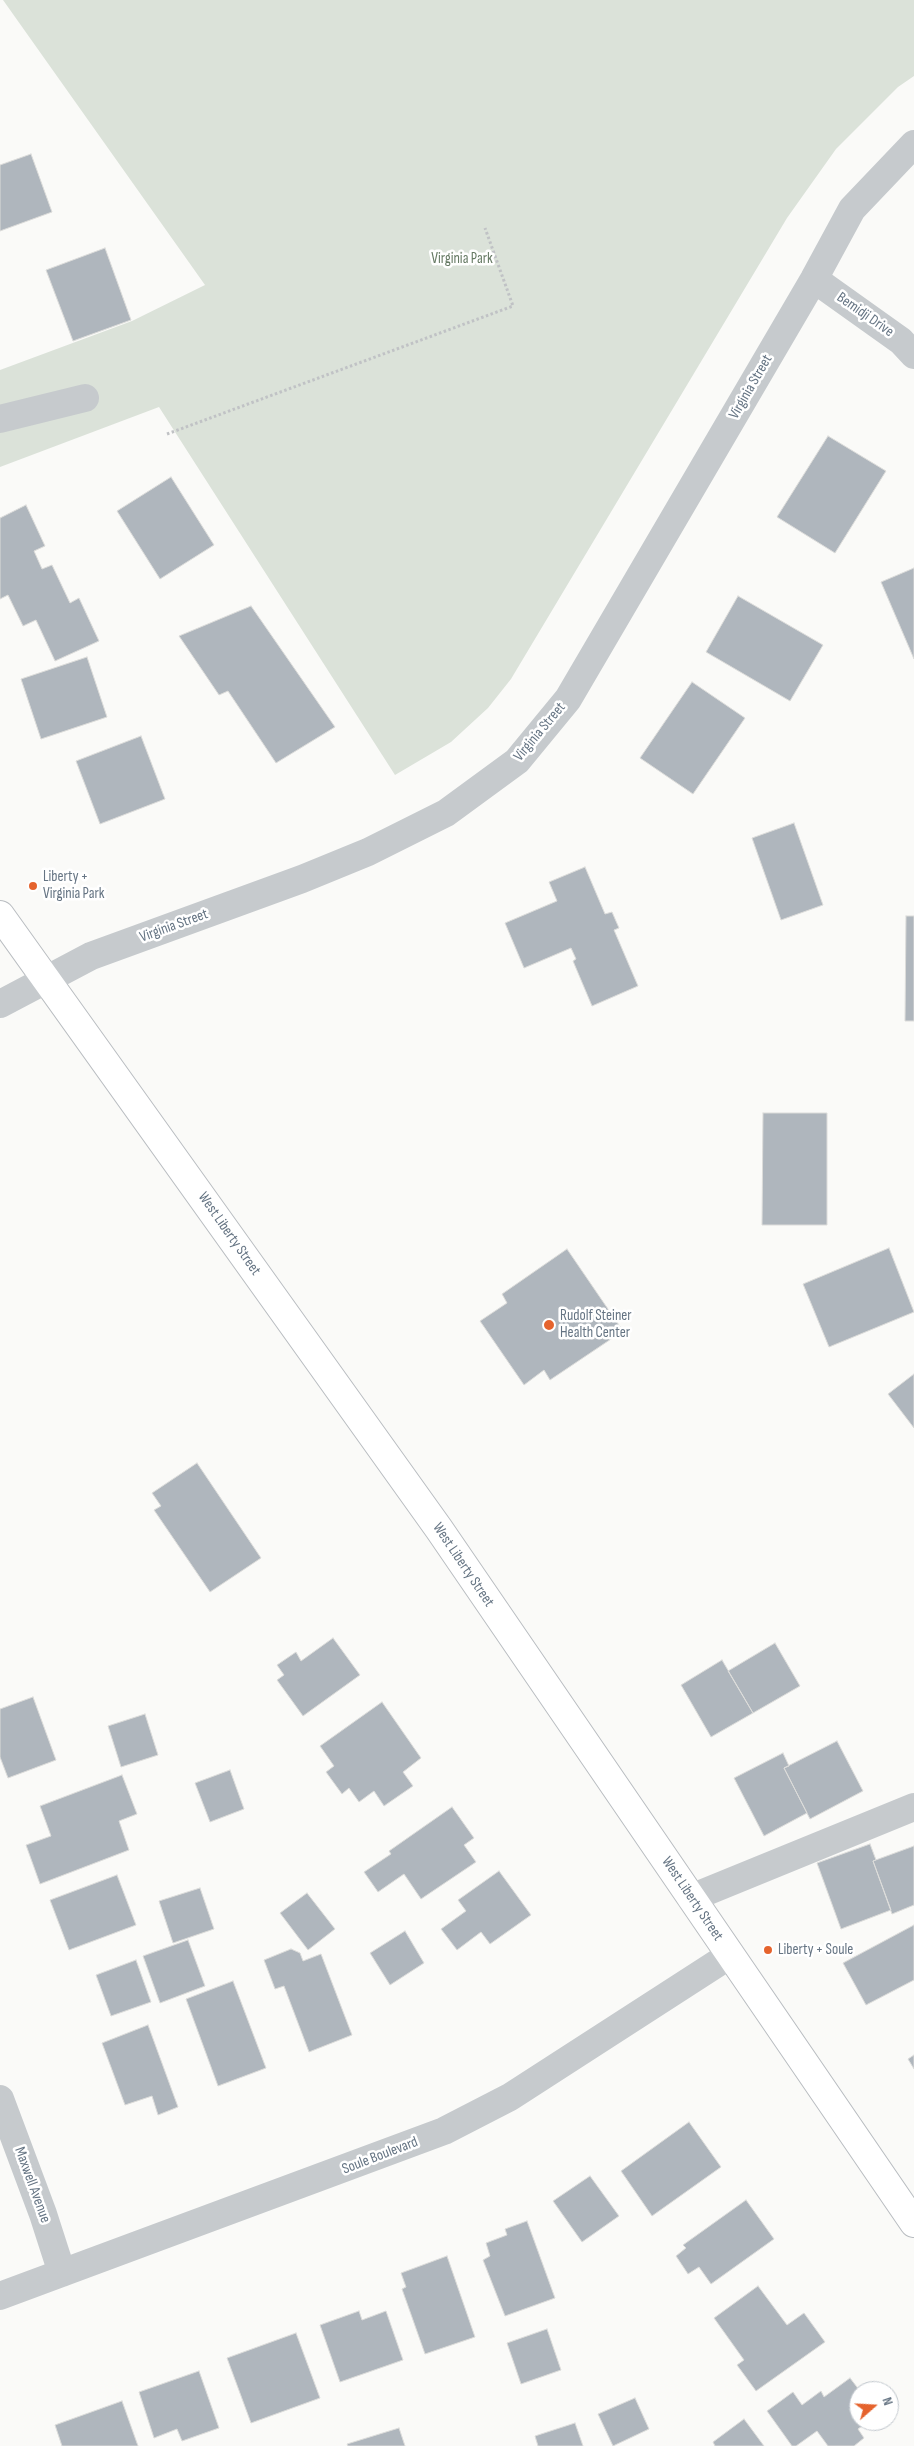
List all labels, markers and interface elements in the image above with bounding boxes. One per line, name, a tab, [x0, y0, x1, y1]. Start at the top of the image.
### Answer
park label: Virginia Park	[431, 250, 493, 268]
street label: Bemidji Drive	[833, 289, 897, 341]
street label: Virginia Street	[725, 352, 777, 422]
street label: Virginia Street	[510, 699, 570, 765]
place label: Liberty + Virginia Park	[43, 868, 105, 903]
marker: Liberty + Virginia Park	[27, 880, 39, 892]
street label: Virginia Street	[137, 905, 211, 947]
street label: West Liberty Street	[194, 1189, 264, 1279]
place label: Rudolf Steiner Health Center	[560, 1307, 632, 1342]
marker: Rudolf Steiner Health Center	[542, 1318, 556, 1332]
street label: West Liberty Street	[428, 1520, 498, 1610]
street label: West Liberty Street	[657, 1854, 727, 1944]
place label: Liberty + Soule	[778, 1941, 853, 1959]
marker: Liberty + Soule	[762, 1944, 774, 1956]
street label: Soule Boulevard	[340, 2133, 420, 2179]
street label: Maxwell Avenue	[10, 2145, 54, 2225]
north arrow	[849, 2381, 899, 2431]
text: N	[878, 2395, 897, 2408]

